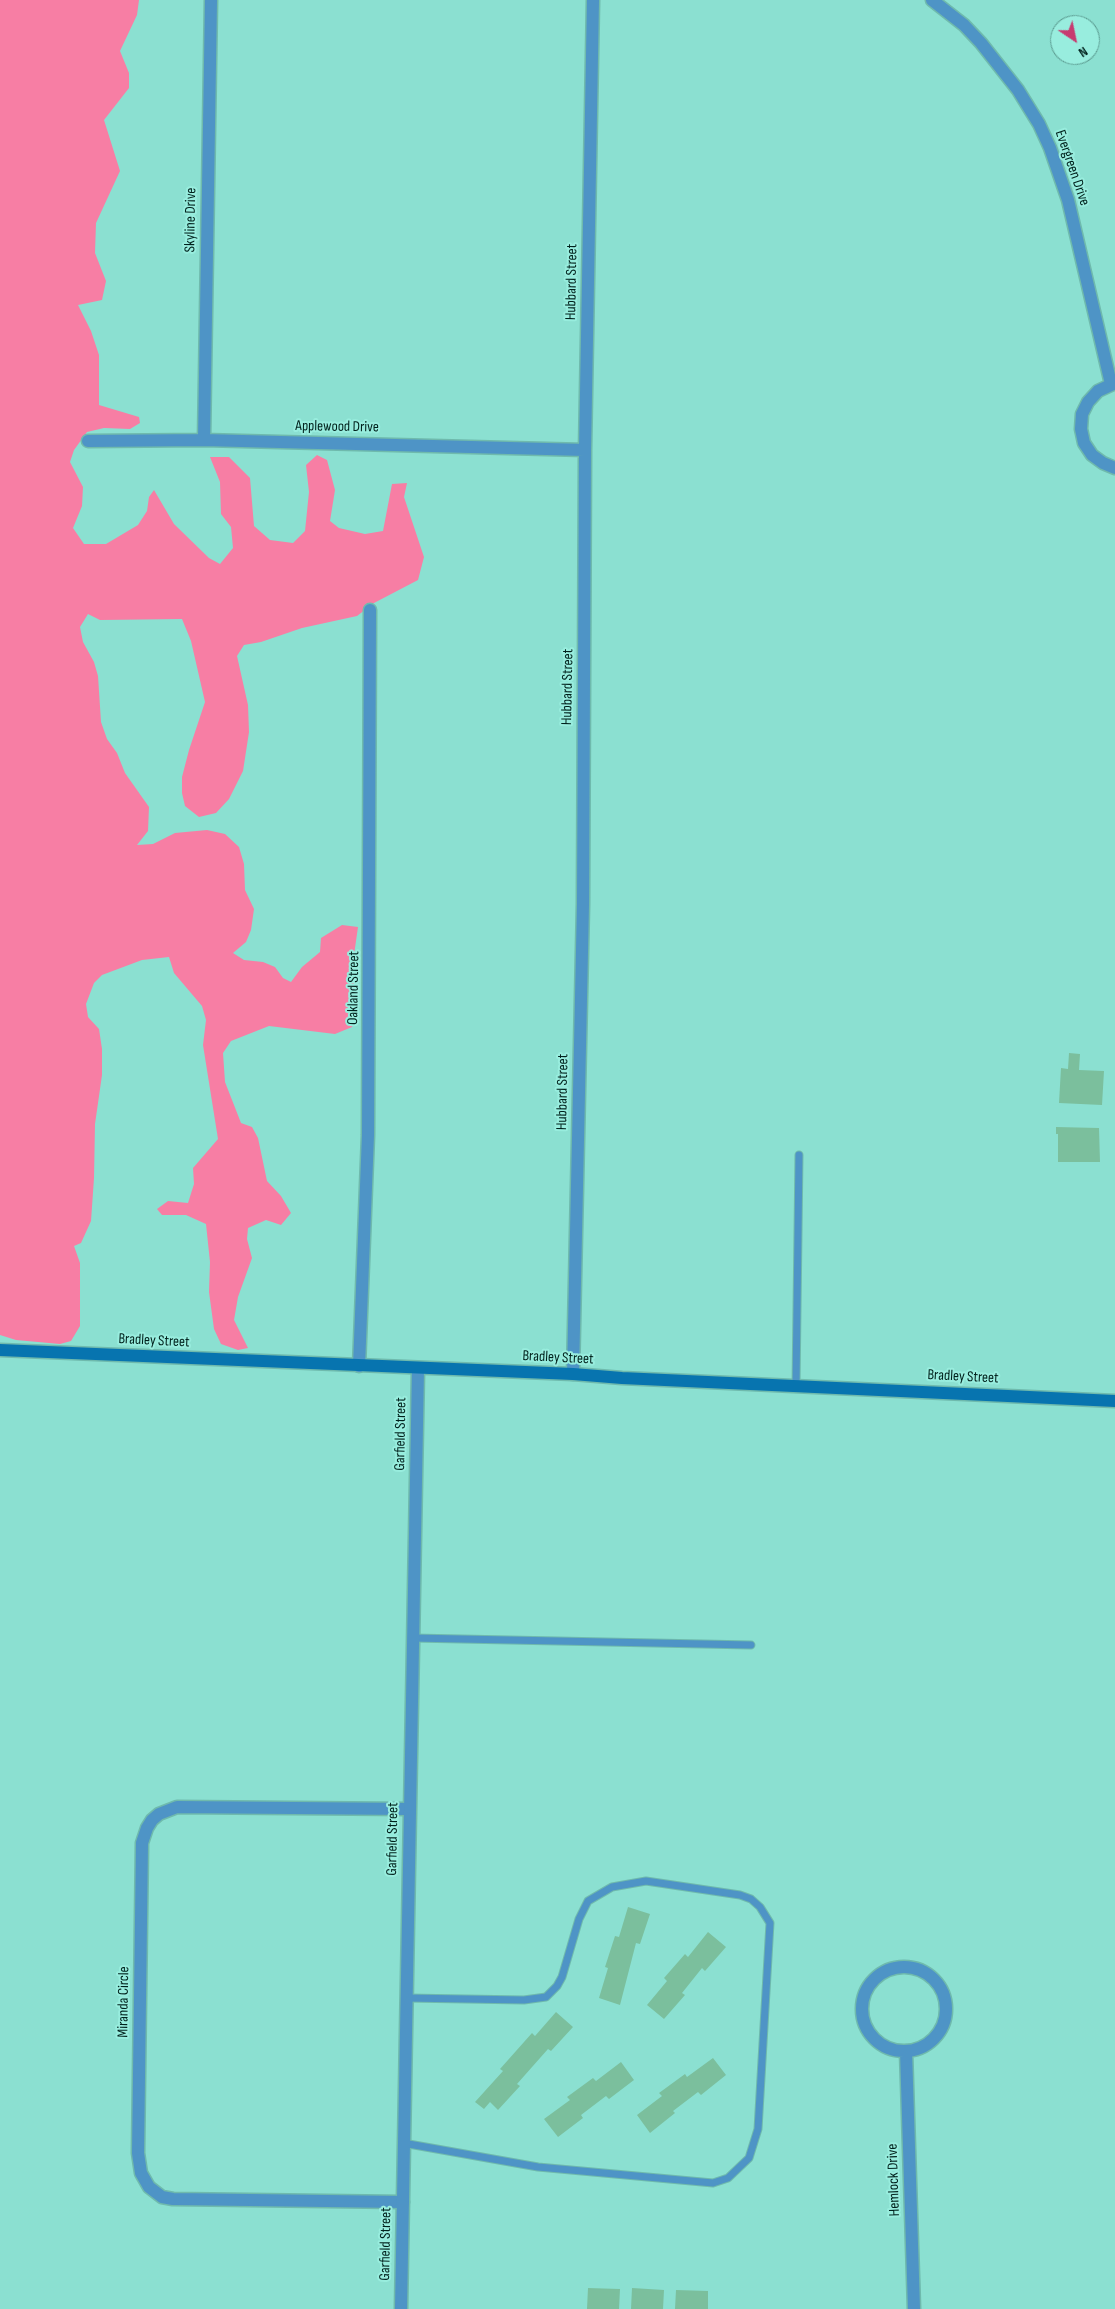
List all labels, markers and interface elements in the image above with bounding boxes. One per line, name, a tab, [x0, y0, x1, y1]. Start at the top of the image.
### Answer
north arrow	[1050, 15, 1100, 65]
text: N	[1075, 43, 1091, 61]
street label: Evergreen Drive	[1051, 128, 1093, 208]
street label: Skyline Drive	[181, 187, 201, 253]
street label: Hubbard Street	[562, 244, 582, 320]
street label: Applewood Drive	[295, 417, 379, 437]
street label: Hubbard Street	[558, 649, 578, 725]
street label: Oakland Street	[344, 951, 364, 1025]
street label: Hubbard Street	[553, 1054, 573, 1130]
street label: Bradley Street	[118, 1330, 190, 1352]
street label: Bradley Street	[522, 1347, 594, 1369]
street label: Bradley Street	[927, 1366, 999, 1388]
street label: Garfield Street	[391, 1397, 411, 1471]
street label: Garfield Street	[383, 1802, 403, 1876]
street label: Miranda Circle	[114, 1966, 134, 2038]
street label: Hemlock Drive	[884, 2143, 904, 2217]
street label: Garfield Street	[376, 2207, 396, 2281]

